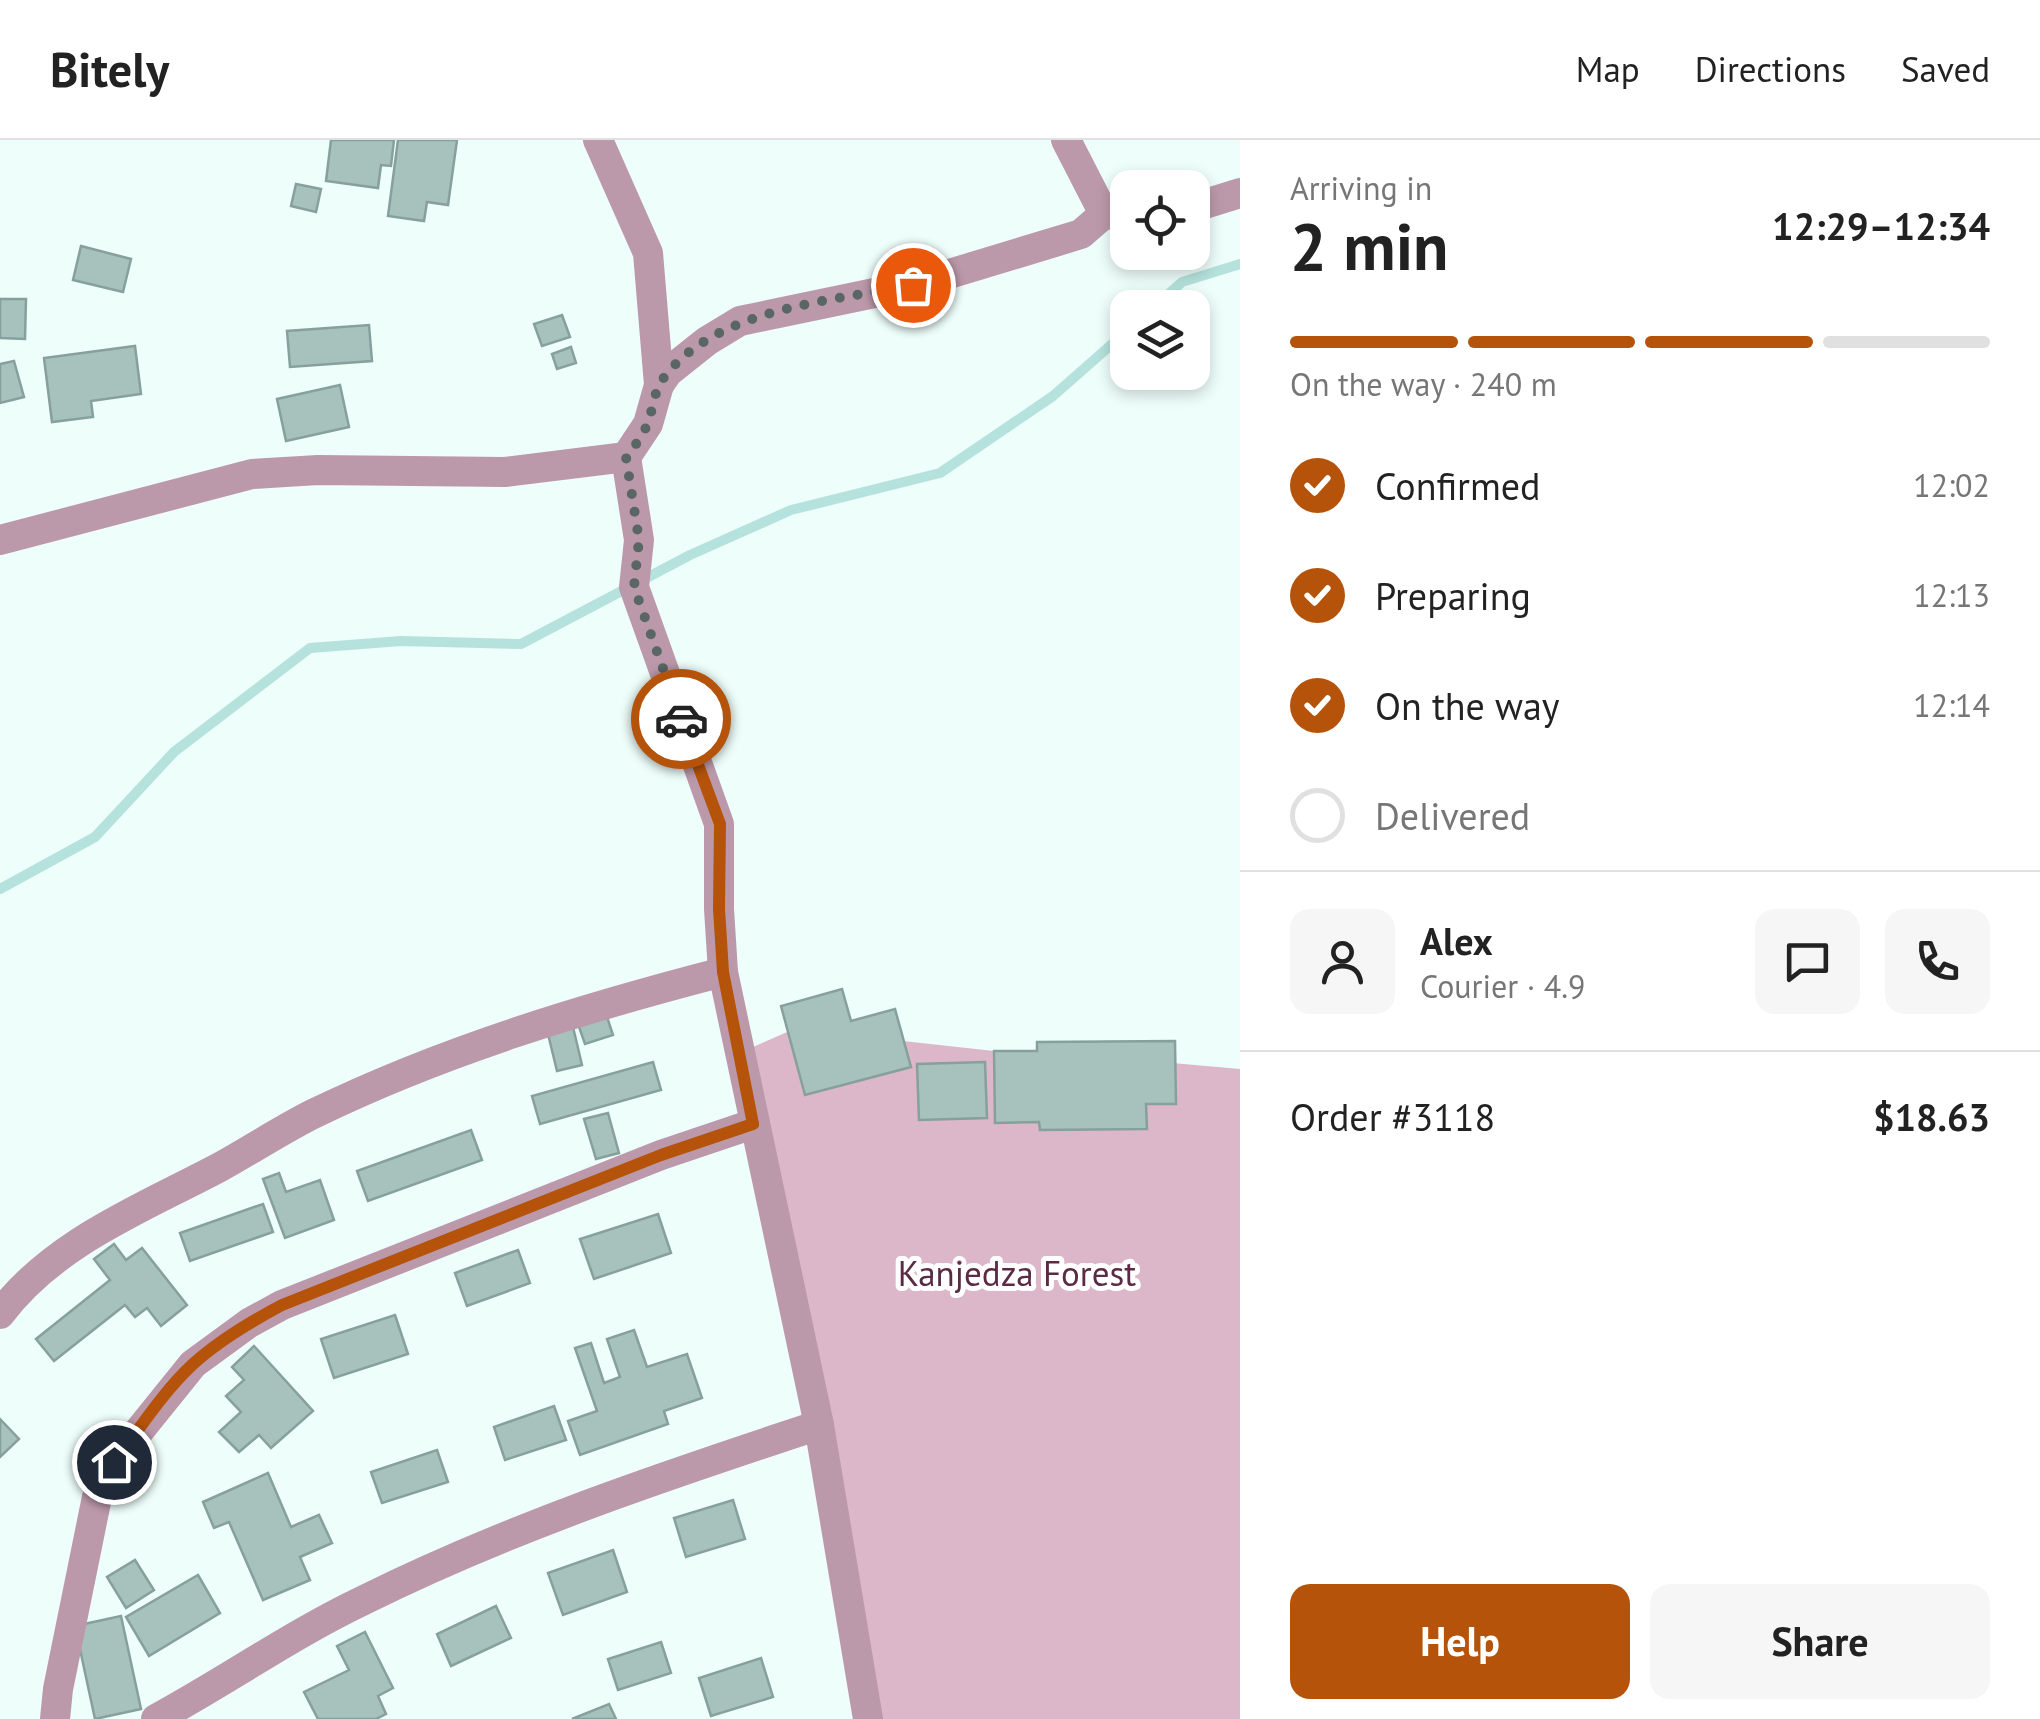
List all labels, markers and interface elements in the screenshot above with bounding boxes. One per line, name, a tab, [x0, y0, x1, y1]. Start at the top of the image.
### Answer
text: Bitely	[50, 38, 169, 100]
text: Map	[1576, 46, 1640, 92]
text: Directions	[1695, 46, 1846, 92]
text: Saved	[1901, 46, 1990, 92]
text: Arriving in	[1290, 167, 1432, 209]
map controls	[1110, 170, 1210, 390]
button: locate	[1110, 170, 1210, 270]
text: 12:29–12:34	[1772, 201, 1990, 250]
text: 2 min	[1290, 204, 1449, 288]
pin	[871, 243, 956, 328]
icon: bag	[886, 258, 941, 313]
button: layers	[1110, 290, 1210, 390]
text: On the way · 240 m	[1290, 363, 1557, 405]
icon: check	[1290, 458, 1345, 513]
text: Confirmed	[1375, 461, 1541, 510]
text: 12:02	[1913, 464, 1990, 506]
icon: check	[1290, 568, 1345, 623]
text: Preparing	[1375, 571, 1531, 620]
text: 12:13	[1913, 574, 1990, 616]
courier	[631, 669, 731, 769]
icon: check	[1290, 678, 1345, 733]
text: On the way	[1375, 681, 1560, 730]
text: 12:14	[1913, 684, 1990, 726]
icon: car	[654, 692, 709, 747]
text: Delivered	[1375, 791, 1530, 840]
button: person	[1290, 909, 1395, 1014]
button: chat	[1755, 909, 1860, 1014]
button: phone	[1885, 909, 1990, 1014]
text: Alex	[1420, 916, 1493, 965]
text: Courier · 4.9	[1420, 965, 1586, 1007]
text: Order #3118	[1290, 1092, 1495, 1141]
text: $18.63	[1873, 1092, 1990, 1141]
park label: Kanjedza Forest	[898, 1250, 1136, 1296]
pin	[72, 1420, 157, 1505]
icon: home	[87, 1435, 142, 1490]
button: Help	[1290, 1584, 1630, 1699]
button: Share	[1650, 1584, 1990, 1699]

